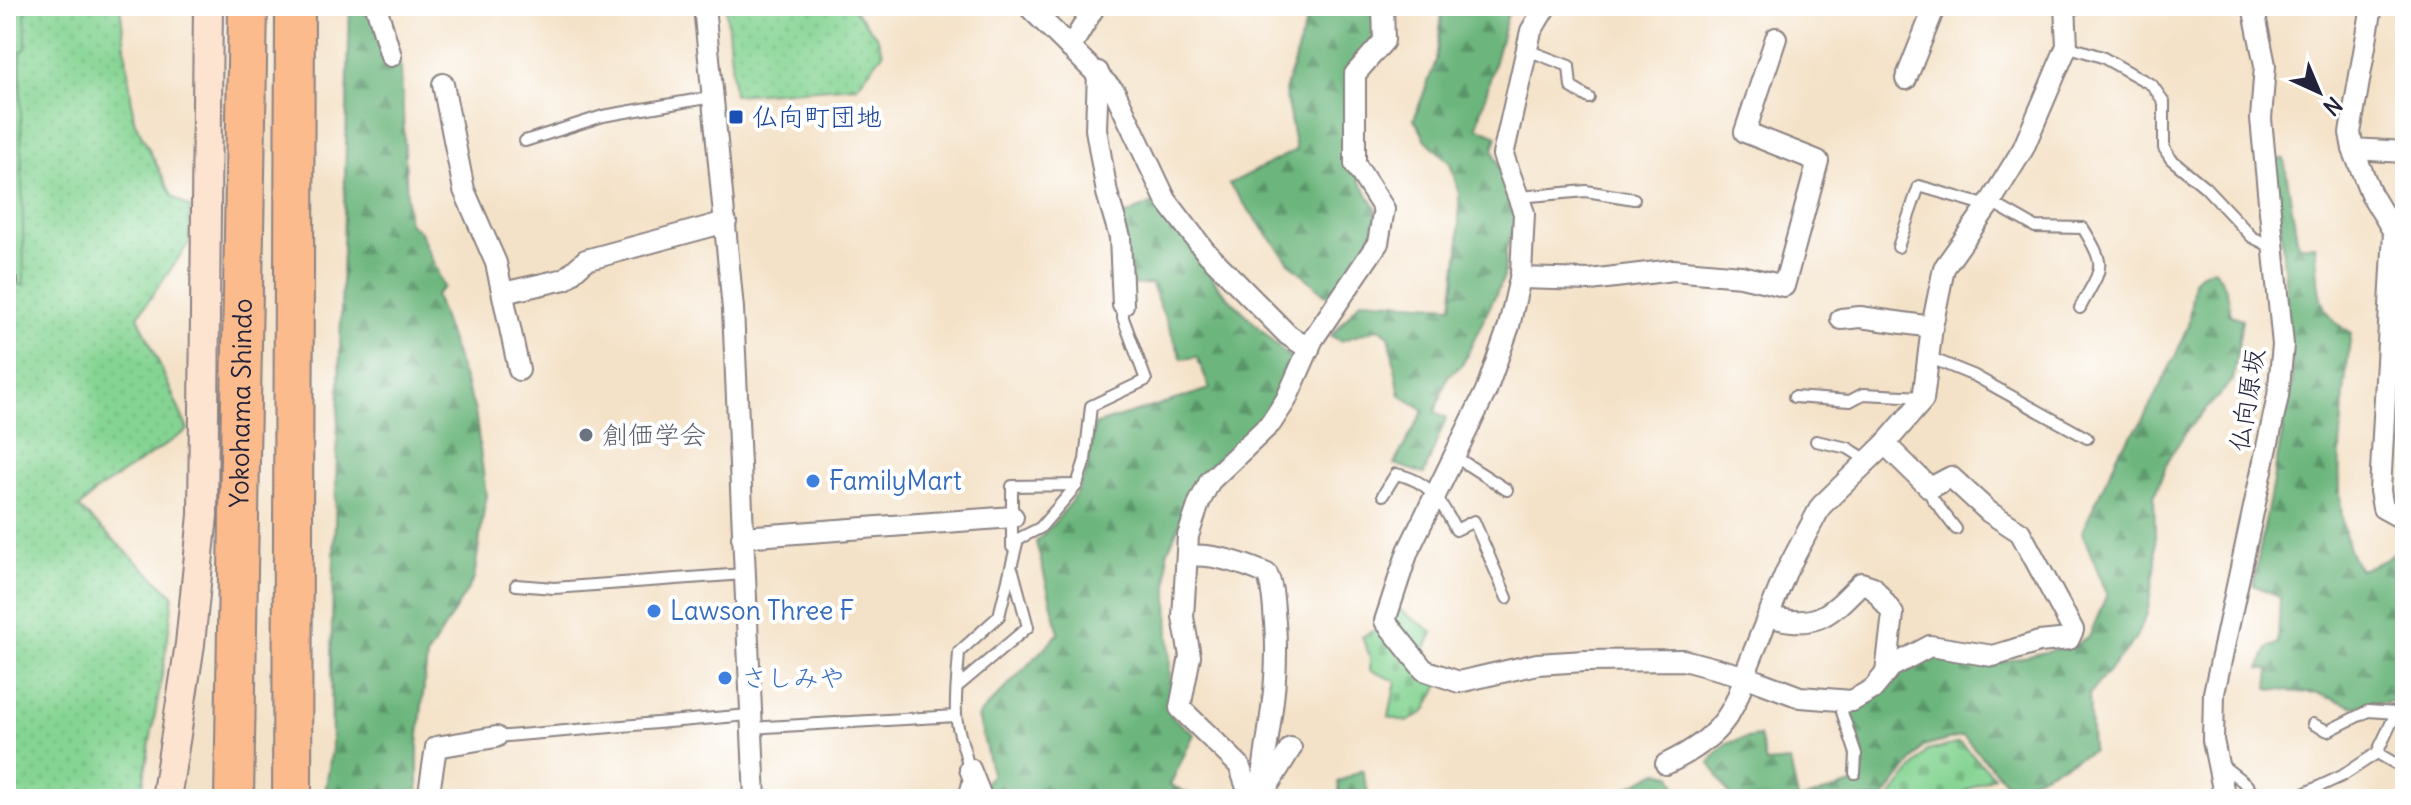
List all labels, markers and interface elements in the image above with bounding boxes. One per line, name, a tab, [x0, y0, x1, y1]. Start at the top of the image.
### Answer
north arrow	[2279, 52, 2359, 132]
text: N	[2318, 91, 2348, 122]
place label: 仏向町団地	[752, 100, 882, 133]
marker: 仏向町団地	[727, 108, 745, 126]
street label: Yokohama Shindo	[222, 298, 259, 508]
street label: 仏向原坂	[2222, 346, 2271, 454]
place label: 創価学会	[602, 418, 706, 451]
marker: 創価学会	[577, 426, 595, 444]
place label: FamilyMart	[829, 464, 962, 497]
marker: FamilyMart	[804, 472, 822, 490]
place label: Lawson Three F	[670, 594, 855, 627]
marker: Lawson Three F	[645, 602, 663, 620]
place label: さしみや	[741, 661, 845, 694]
marker: さしみや	[716, 669, 734, 687]

